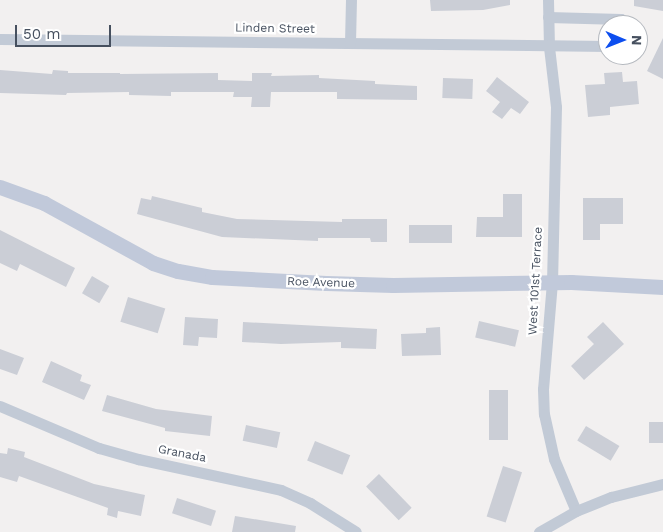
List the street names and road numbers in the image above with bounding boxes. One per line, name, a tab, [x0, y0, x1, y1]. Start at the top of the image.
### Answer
street label: Linden Street	[235, 21, 315, 37]
street label: West 101st Terrace	[526, 226, 546, 336]
street label: Roe Avenue	[287, 275, 355, 291]
street label: Granada	[157, 442, 207, 466]

